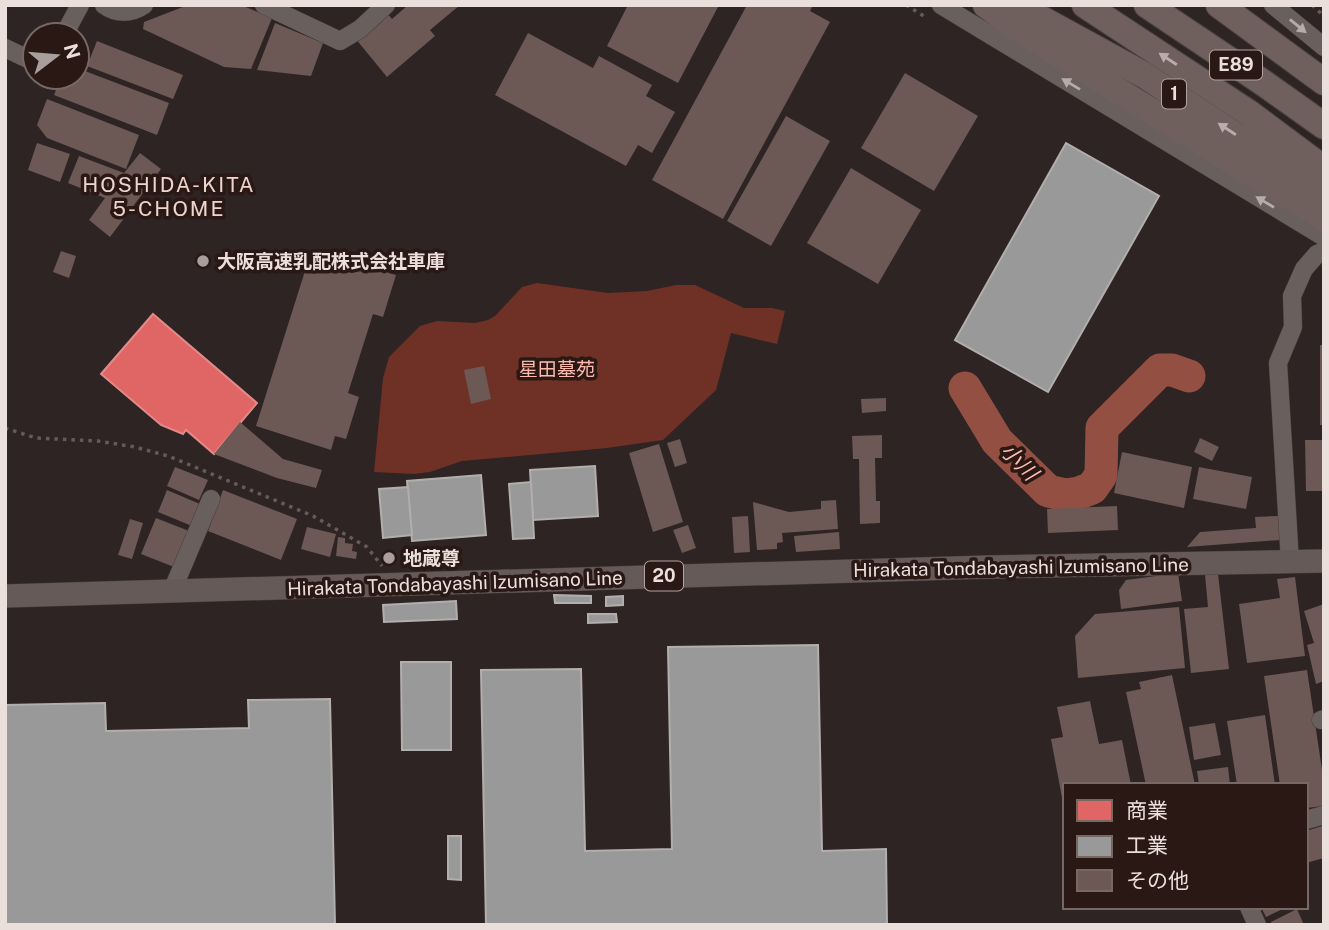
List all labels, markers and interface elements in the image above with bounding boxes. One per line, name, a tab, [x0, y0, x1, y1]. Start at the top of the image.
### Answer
one-way arrow	[1290, 18, 1307, 33]
north arrow	[21, 21, 91, 91]
text: N	[60, 41, 85, 61]
road number: E89	[1210, 51, 1262, 80]
one-way arrow	[1158, 53, 1178, 66]
one-way arrow	[1061, 78, 1080, 90]
road number: 1	[1162, 80, 1186, 108]
one-way arrow	[1218, 122, 1236, 136]
district label: HOSHIDA-KITA 5-CHOME	[82, 172, 256, 221]
one-way arrow	[1256, 196, 1275, 208]
place label: 大阪高速乳配株式会社車庫	[217, 250, 445, 272]
marker: 大阪高速乳配株式会社車庫	[195, 253, 211, 269]
park label: 星田墓苑	[519, 358, 595, 380]
water label: 小川	[996, 438, 1044, 487]
place label: 地蔵尊	[403, 547, 460, 569]
marker: 地蔵尊	[381, 550, 397, 566]
street label: Hirakata Tondabayashi Izumisano Line	[853, 553, 1189, 581]
road number: 20	[645, 562, 683, 590]
street label: Hirakata Tondabayashi Izumisano Line	[287, 566, 623, 600]
legend	[1063, 783, 1308, 909]
text: 商業	[1126, 798, 1168, 823]
text: 工業	[1126, 833, 1168, 858]
text: その他	[1126, 868, 1189, 893]

